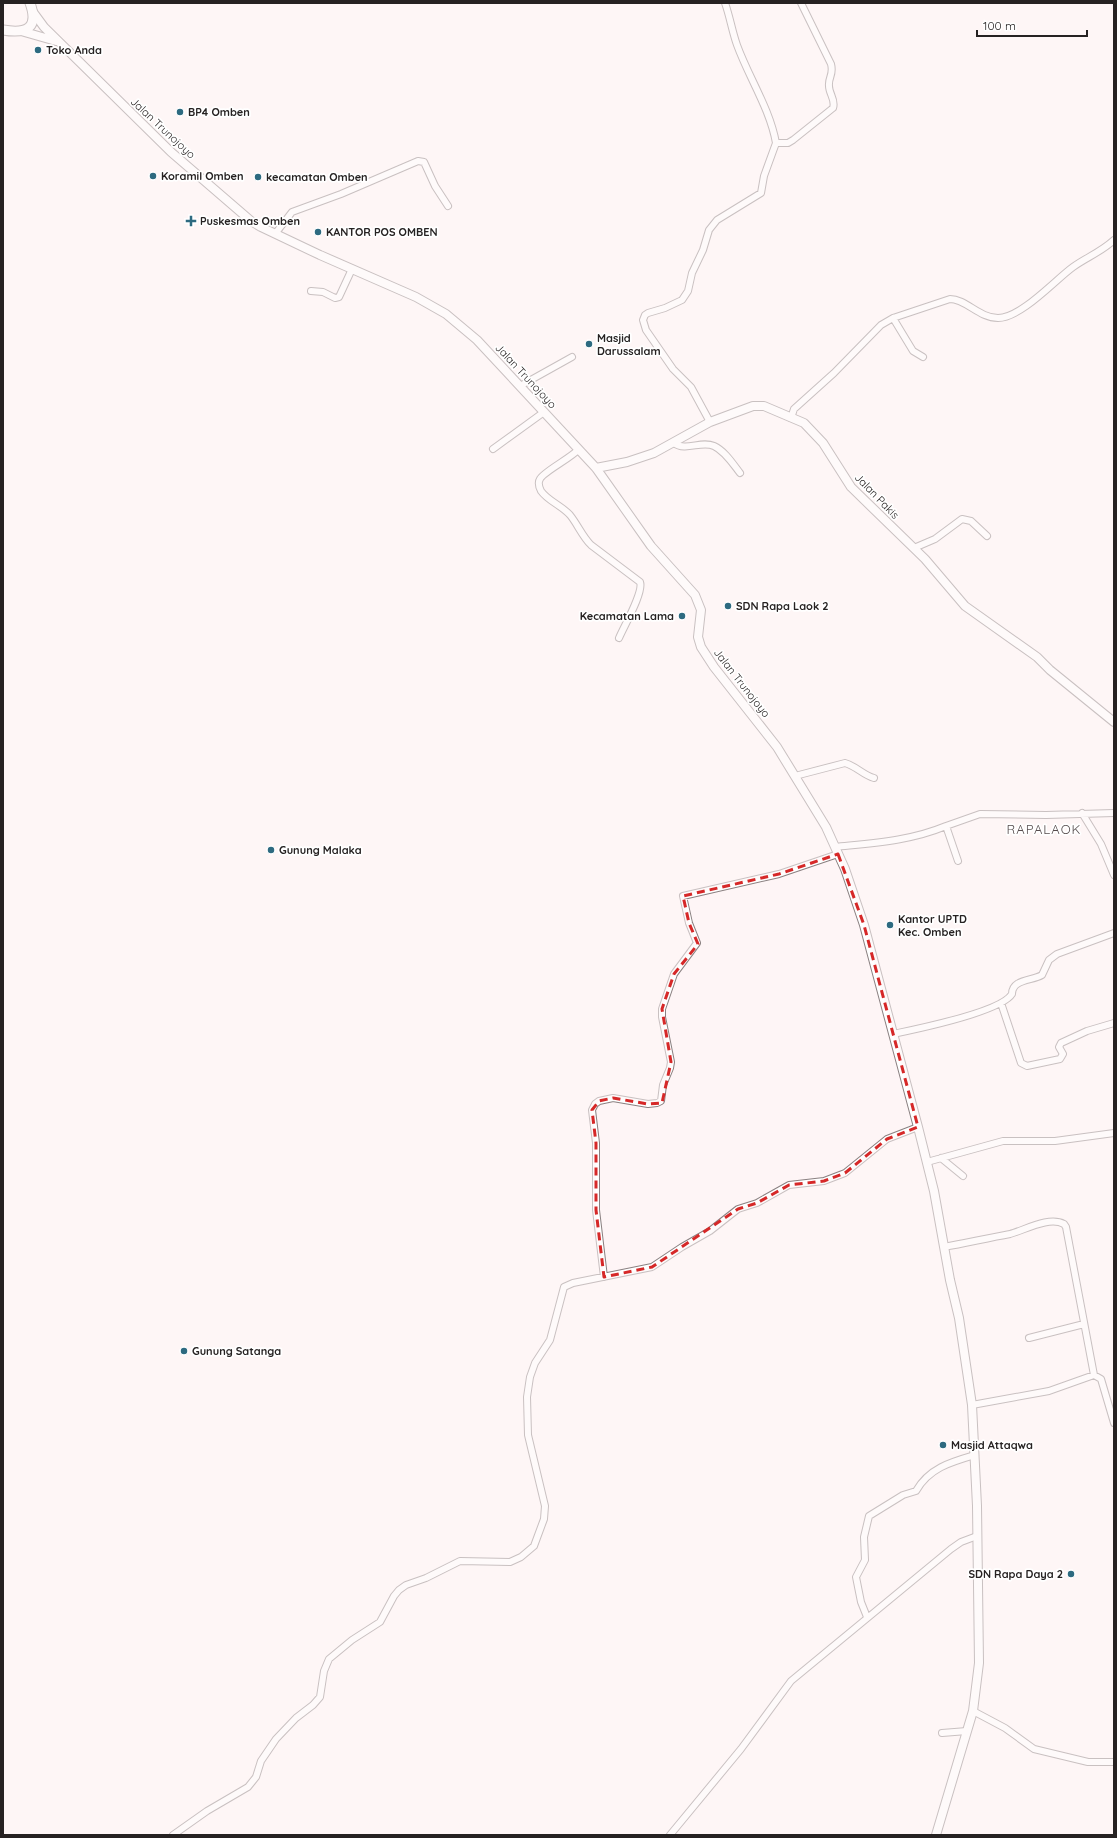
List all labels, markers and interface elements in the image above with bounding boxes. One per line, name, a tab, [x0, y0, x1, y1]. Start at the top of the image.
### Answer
scale bar	[977, 12, 1087, 38]
text: 100 m	[983, 18, 1016, 33]
place label: Toko Anda	[46, 43, 102, 57]
marker: Toko Anda	[33, 45, 43, 55]
street label: Jalan Trunojoyo	[128, 94, 199, 162]
place label: BP4 Omben	[188, 105, 250, 119]
marker: BP4 Omben	[175, 107, 185, 117]
place label: Koramil Omben	[161, 169, 244, 183]
place label: kecamatan Omben	[266, 170, 368, 184]
marker: Koramil Omben	[148, 171, 158, 181]
marker: kecamatan Omben	[253, 172, 263, 182]
place label: Puskesmas Omben	[200, 214, 300, 228]
marker: Puskesmas Omben	[185, 215, 197, 227]
place label: KANTOR POS OMBEN	[326, 225, 438, 239]
marker: KANTOR POS OMBEN	[313, 227, 323, 237]
place label: Masjid Darussalam	[597, 331, 661, 358]
marker: Masjid Darussalam	[584, 339, 594, 349]
street label: Jalan Trunojoyo	[492, 341, 560, 412]
street label: Jalan Pakis	[852, 470, 902, 522]
place label: SDN Rapa Laok 2	[736, 599, 829, 613]
marker: SDN Rapa Laok 2	[723, 601, 733, 611]
place label: Kecamatan Lama	[580, 609, 674, 623]
marker: Kecamatan Lama	[677, 611, 687, 621]
street label: Jalan Trunojoyo	[711, 646, 773, 720]
district label: RAPALAOK	[1007, 821, 1081, 837]
place label: Gunung Malaka	[279, 843, 362, 857]
marker: Gunung Malaka	[266, 845, 276, 855]
place label: Kantor UPTD Kec. Omben	[898, 912, 967, 939]
marker: Kantor UPTD Kec. Omben	[885, 920, 895, 930]
place label: Gunung Satanga	[192, 1344, 281, 1358]
marker: Gunung Satanga	[179, 1346, 189, 1356]
place label: Masjid Attaqwa	[951, 1438, 1033, 1452]
marker: Masjid Attaqwa	[938, 1440, 948, 1450]
place label: SDN Rapa Daya 2	[969, 1567, 1063, 1581]
marker: SDN Rapa Daya 2	[1066, 1569, 1076, 1579]

